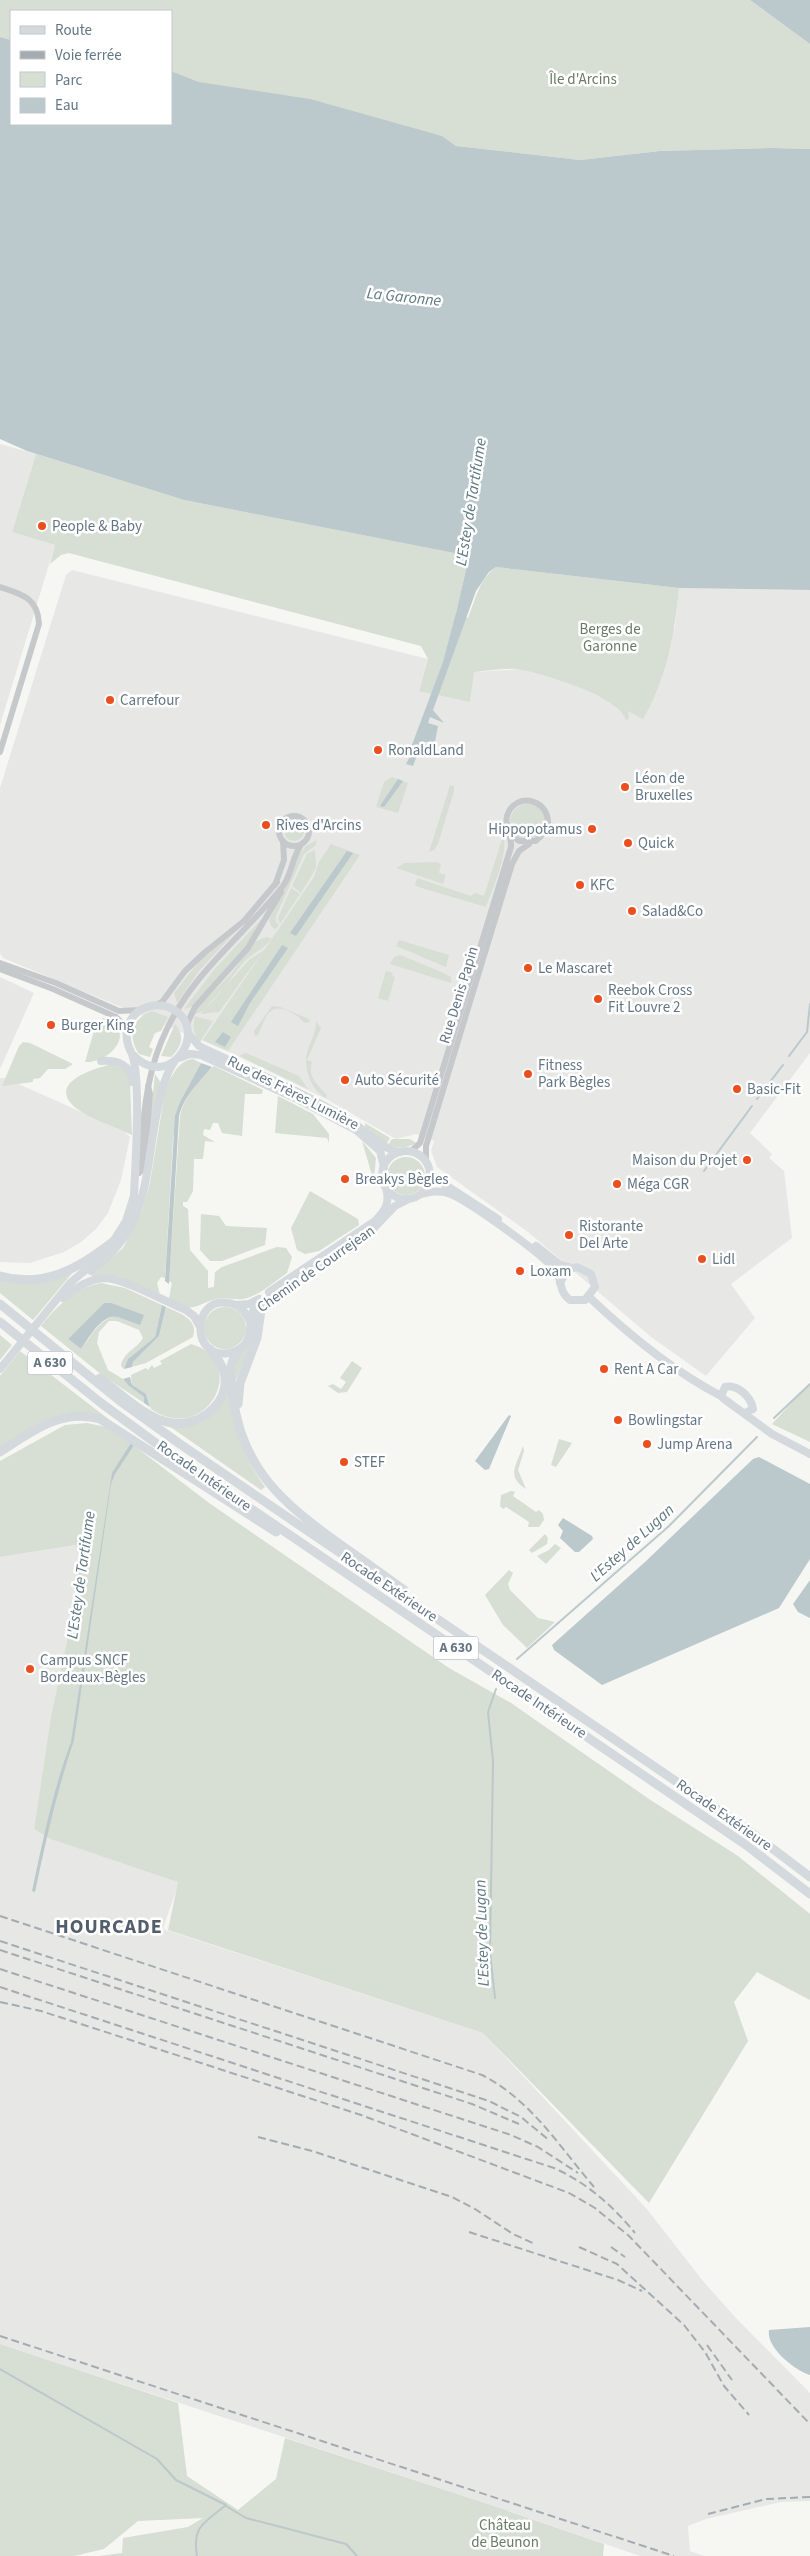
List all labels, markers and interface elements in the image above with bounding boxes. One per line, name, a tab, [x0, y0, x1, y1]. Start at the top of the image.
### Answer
legend	[10, 10, 172, 125]
text: Route	[55, 20, 92, 41]
text: Voie ferrée	[55, 45, 122, 66]
park label: Île d'Arcins	[548, 69, 617, 90]
text: Parc	[55, 70, 82, 91]
text: Eau	[55, 95, 79, 116]
water label: La Garonne	[366, 282, 443, 312]
water label: L'Estey de Tartifume	[450, 436, 492, 567]
place label: People & Baby	[52, 516, 142, 537]
marker: People & Baby	[36, 520, 48, 532]
park label: Berges de Garonne	[579, 619, 641, 657]
place label: Carrefour	[120, 690, 180, 711]
marker: Carrefour	[104, 694, 116, 706]
place label: RonaldLand	[388, 740, 464, 761]
marker: RonaldLand	[372, 744, 384, 756]
place label: Léon de Bruxelles	[635, 768, 692, 806]
marker: Léon de Bruxelles	[619, 781, 631, 793]
place label: Rives d'Arcins	[276, 815, 361, 836]
marker: Rives d'Arcins	[260, 819, 272, 831]
place label: Hippopotamus	[488, 819, 582, 840]
marker: Hippopotamus	[586, 823, 598, 835]
place label: Quick	[638, 833, 675, 854]
marker: Quick	[622, 837, 634, 849]
place label: KFC	[590, 875, 615, 896]
marker: KFC	[574, 879, 586, 891]
place label: Salad&Co	[642, 901, 703, 922]
marker: Salad&Co	[626, 905, 638, 917]
street label: Rue Denis Papin	[434, 944, 484, 1046]
place label: Le Mascaret	[538, 958, 612, 979]
marker: Le Mascaret	[522, 962, 534, 974]
place label: Reebok Cross Fit Louvre 2	[608, 980, 692, 1018]
marker: Reebok Cross Fit Louvre 2	[592, 993, 604, 1005]
place label: Burger King	[61, 1015, 135, 1036]
marker: Burger King	[45, 1019, 57, 1031]
street label: Rue des Frères Lumière	[224, 1051, 362, 1135]
place label: Fitness Park Bègles	[538, 1055, 610, 1093]
marker: Fitness Park Bègles	[522, 1068, 534, 1080]
place label: Auto Sécurité	[355, 1070, 439, 1091]
marker: Auto Sécurité	[339, 1074, 351, 1086]
place label: Basic-Fit	[747, 1079, 801, 1100]
marker: Basic-Fit	[731, 1083, 743, 1095]
place label: Maison du Projet	[632, 1150, 737, 1171]
marker: Maison du Projet	[741, 1154, 753, 1166]
place label: Breakys Bègles	[355, 1169, 449, 1190]
marker: Breakys Bègles	[339, 1173, 351, 1185]
place label: Méga CGR	[627, 1174, 689, 1195]
marker: Méga CGR	[611, 1178, 623, 1190]
place label: Ristorante Del Arte	[579, 1216, 643, 1254]
street label: Chemin de Courrejean	[253, 1220, 379, 1318]
marker: Ristorante Del Arte	[563, 1229, 575, 1241]
place label: Lidl	[712, 1249, 735, 1270]
marker: Lidl	[696, 1253, 708, 1265]
place label: Loxam	[530, 1261, 572, 1282]
marker: Loxam	[514, 1265, 526, 1277]
road number: A 630	[28, 1352, 72, 1375]
place label: Rent A Car	[614, 1359, 679, 1380]
marker: Rent A Car	[598, 1363, 610, 1375]
place label: Bowlingstar	[628, 1410, 703, 1431]
marker: Bowlingstar	[612, 1414, 624, 1426]
place label: Jump Arena	[657, 1434, 733, 1455]
street label: Rocade Intérieure	[153, 1436, 255, 1516]
marker: Jump Arena	[641, 1438, 653, 1450]
place label: STEF	[354, 1452, 386, 1473]
marker: STEF	[338, 1456, 350, 1468]
water label: L'Estey de Lugan	[585, 1499, 679, 1587]
water label: L'Estey de Tartifume	[61, 1509, 101, 1640]
street label: Rocade Extérieure	[336, 1547, 442, 1627]
road number: A 630	[434, 1636, 478, 1660]
place label: Campus SNCF Bordeaux-Bègles	[40, 1650, 146, 1688]
marker: Campus SNCF Bordeaux-Bègles	[24, 1663, 36, 1675]
street label: Rocade Intérieure	[487, 1664, 591, 1744]
street label: Rocade Extérieure	[672, 1774, 776, 1856]
water label: L'Estey de Lugan	[469, 1879, 495, 1987]
district label: HOURCADE	[55, 1913, 163, 1941]
park label: Château de Beunon	[471, 2515, 539, 2553]

